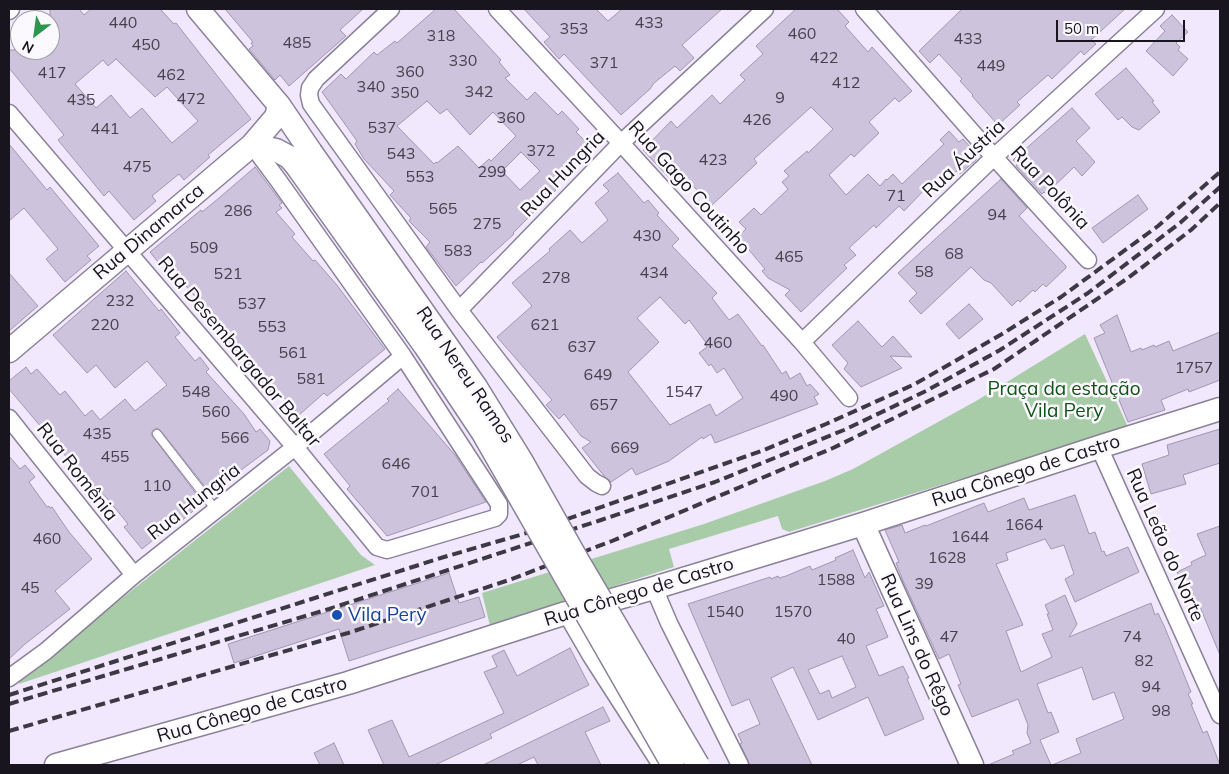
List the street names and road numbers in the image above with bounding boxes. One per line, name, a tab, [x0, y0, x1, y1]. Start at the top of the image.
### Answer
street label: Rua Áustria	[918, 115, 1010, 203]
street label: Rua Gago Coutinho	[623, 117, 755, 259]
street label: Rua Hungria	[516, 126, 610, 222]
street label: Rua Polônia	[1006, 142, 1094, 234]
street label: Rua Dinamarca	[89, 179, 209, 285]
street label: Rua Desembargador Baltar	[153, 252, 325, 452]
street label: Rua Nereu Ramos	[411, 303, 519, 447]
street label: Rua Romênia	[32, 418, 122, 526]
street label: Rua Cônego de Castro	[929, 430, 1123, 512]
street label: Rua Hungria	[143, 459, 245, 545]
street label: Rua Leão do Norte	[1121, 465, 1209, 625]
street label: Rua Cônego de Castro	[542, 552, 736, 632]
street label: Rua Lins do Rêgo	[875, 570, 959, 720]
street label: Rua Cônego de Castro	[154, 672, 350, 748]

